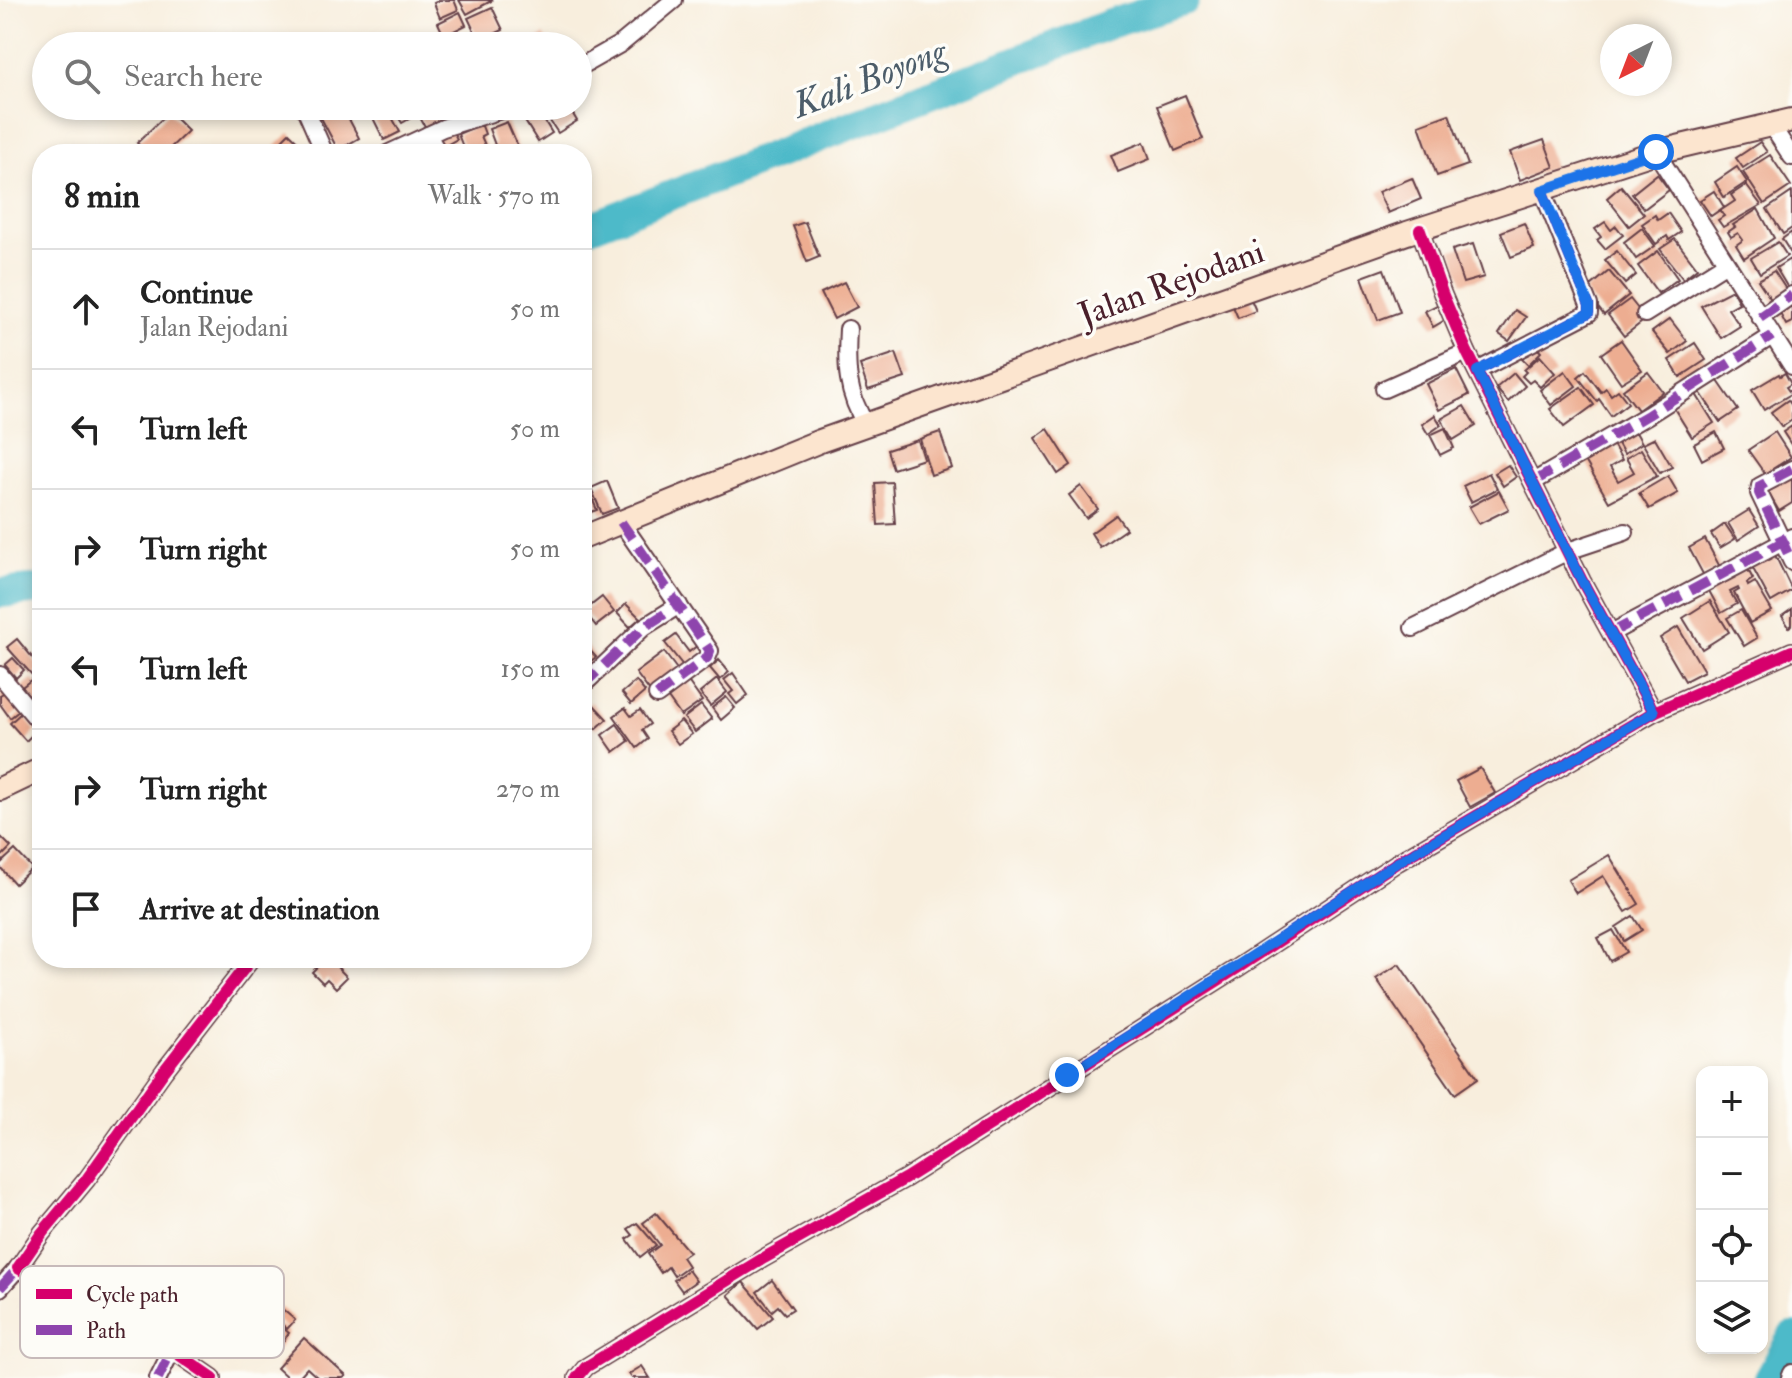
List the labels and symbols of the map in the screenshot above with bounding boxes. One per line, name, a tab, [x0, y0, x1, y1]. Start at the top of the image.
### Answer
north arrow	[1600, 24, 1672, 96]
water label: Kali Boyong	[784, 28, 954, 129]
route start	[1638, 134, 1674, 170]
street label: Jalan Rejodani	[1072, 230, 1270, 337]
route end	[1049, 1057, 1085, 1093]
legend	[20, 1266, 284, 1358]
text: Cycle path	[86, 1281, 179, 1310]
text: Path	[86, 1317, 127, 1345]

